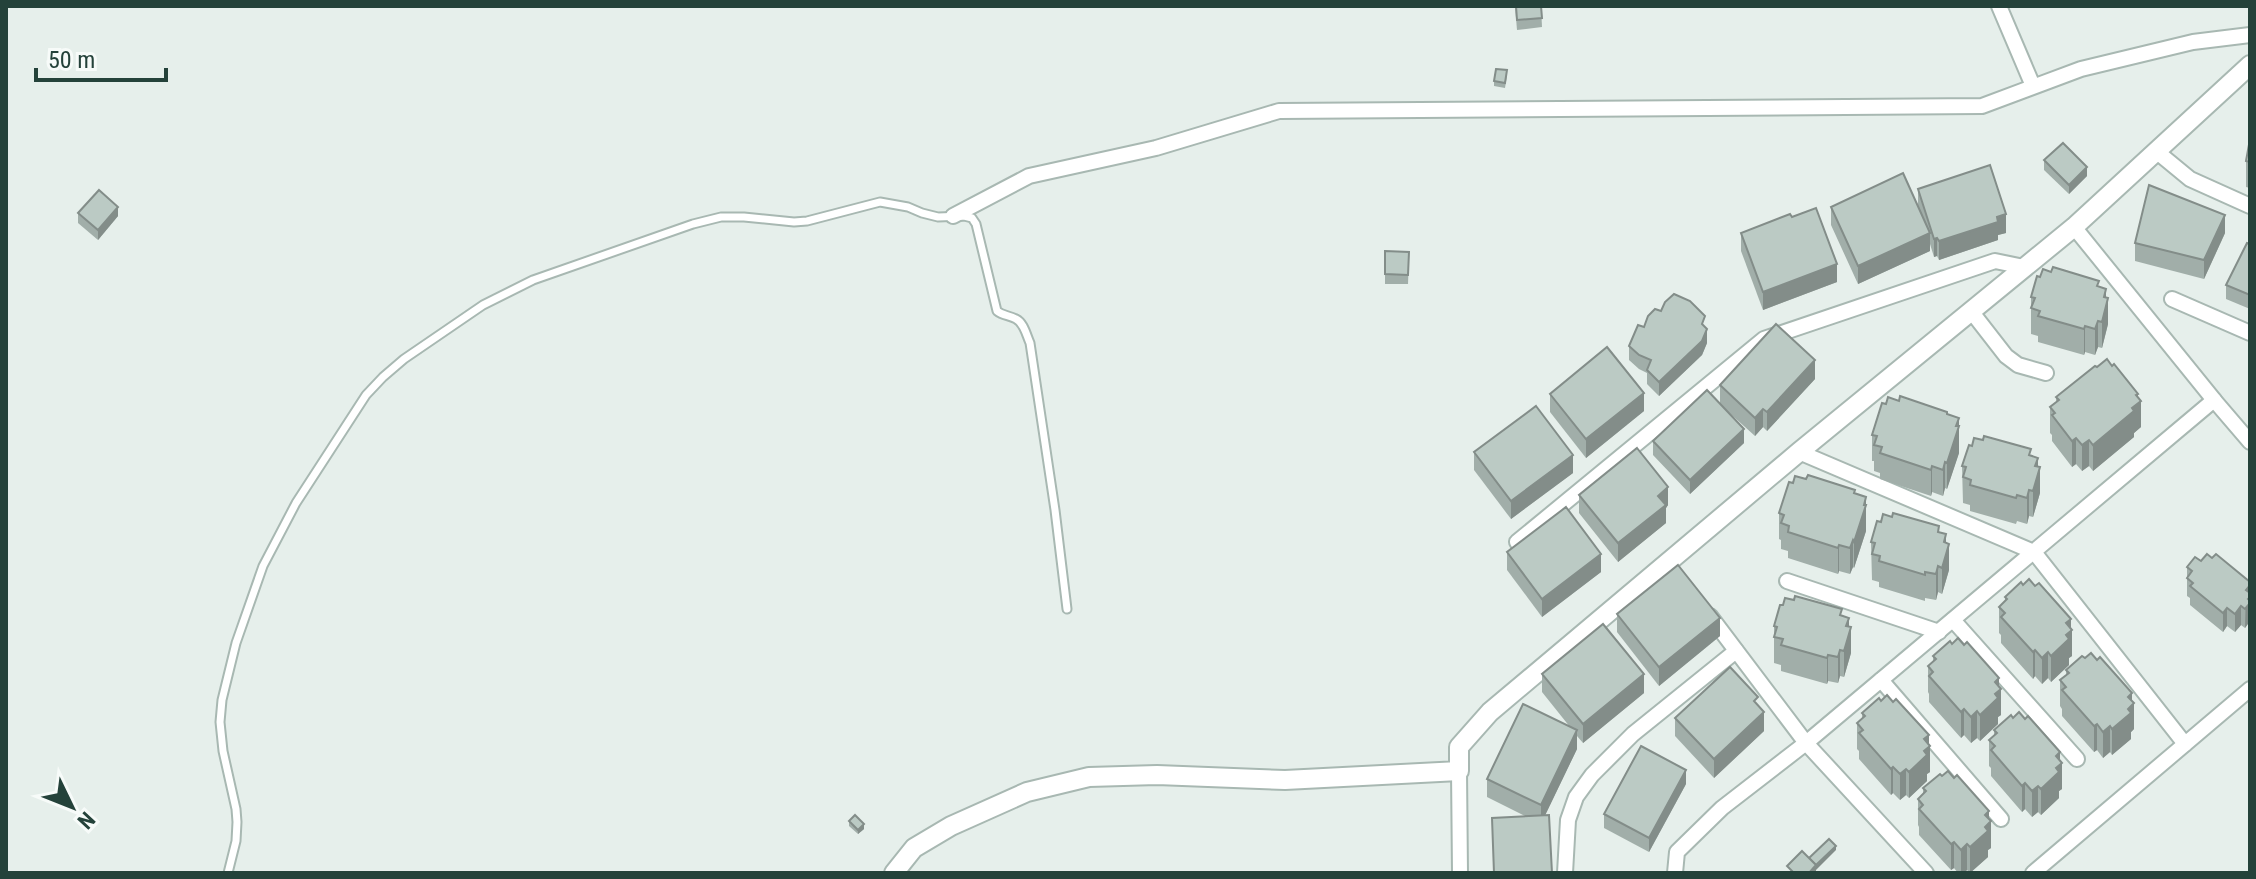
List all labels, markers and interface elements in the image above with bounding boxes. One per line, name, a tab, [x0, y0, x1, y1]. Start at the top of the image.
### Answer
scale bar	[36, 32, 166, 82]
text: 50 m	[48, 46, 95, 74]
north arrow	[32, 767, 112, 847]
text: N	[73, 807, 100, 834]

